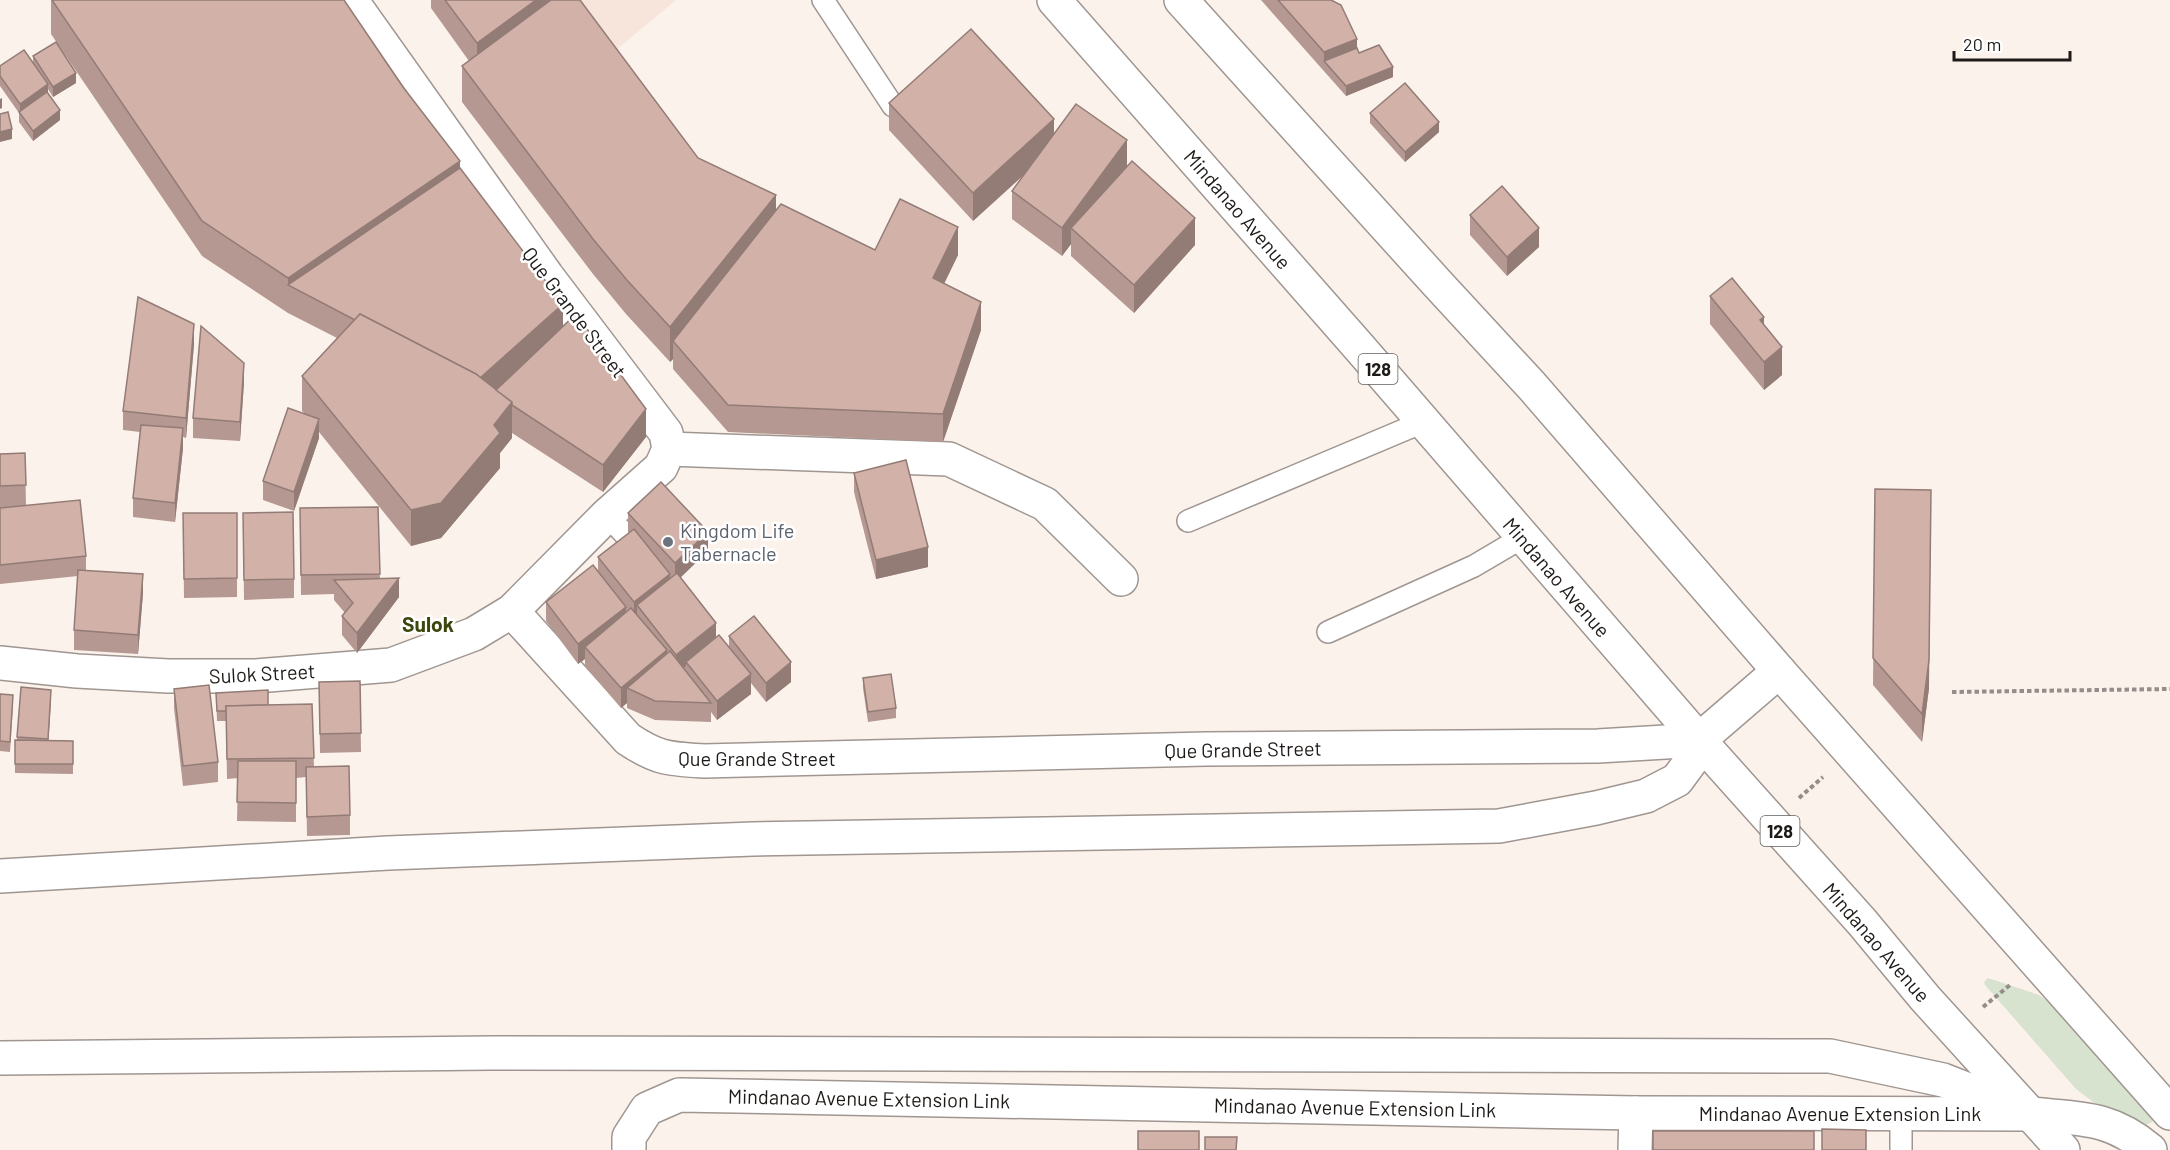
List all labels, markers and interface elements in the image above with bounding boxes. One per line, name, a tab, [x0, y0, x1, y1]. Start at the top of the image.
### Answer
scale bar	[1954, 24, 2070, 62]
text: 20 m	[1963, 33, 2001, 55]
street label: Mindanao Avenue	[1180, 144, 1296, 274]
street label: Que Grande Street	[518, 242, 632, 382]
road number: 128	[1358, 354, 1398, 384]
street label: Mindanao Avenue	[1499, 512, 1615, 642]
place label: Kingdom Life Tabernacle	[680, 518, 794, 565]
marker: Kingdom Life Tabernacle	[661, 535, 675, 549]
district label: Sulok	[402, 611, 454, 636]
street label: Sulok Street	[208, 658, 316, 688]
street label: Que Grande Street	[1164, 736, 1322, 762]
street label: Que Grande Street	[678, 746, 836, 770]
road number: 128	[1760, 816, 1800, 846]
street label: Mindanao Avenue	[1819, 877, 1935, 1007]
street label: Mindanao Avenue Extension Link	[728, 1084, 1010, 1112]
street label: Mindanao Avenue Extension Link	[1214, 1093, 1496, 1121]
street label: Mindanao Avenue Extension Link	[1699, 1101, 1981, 1125]

